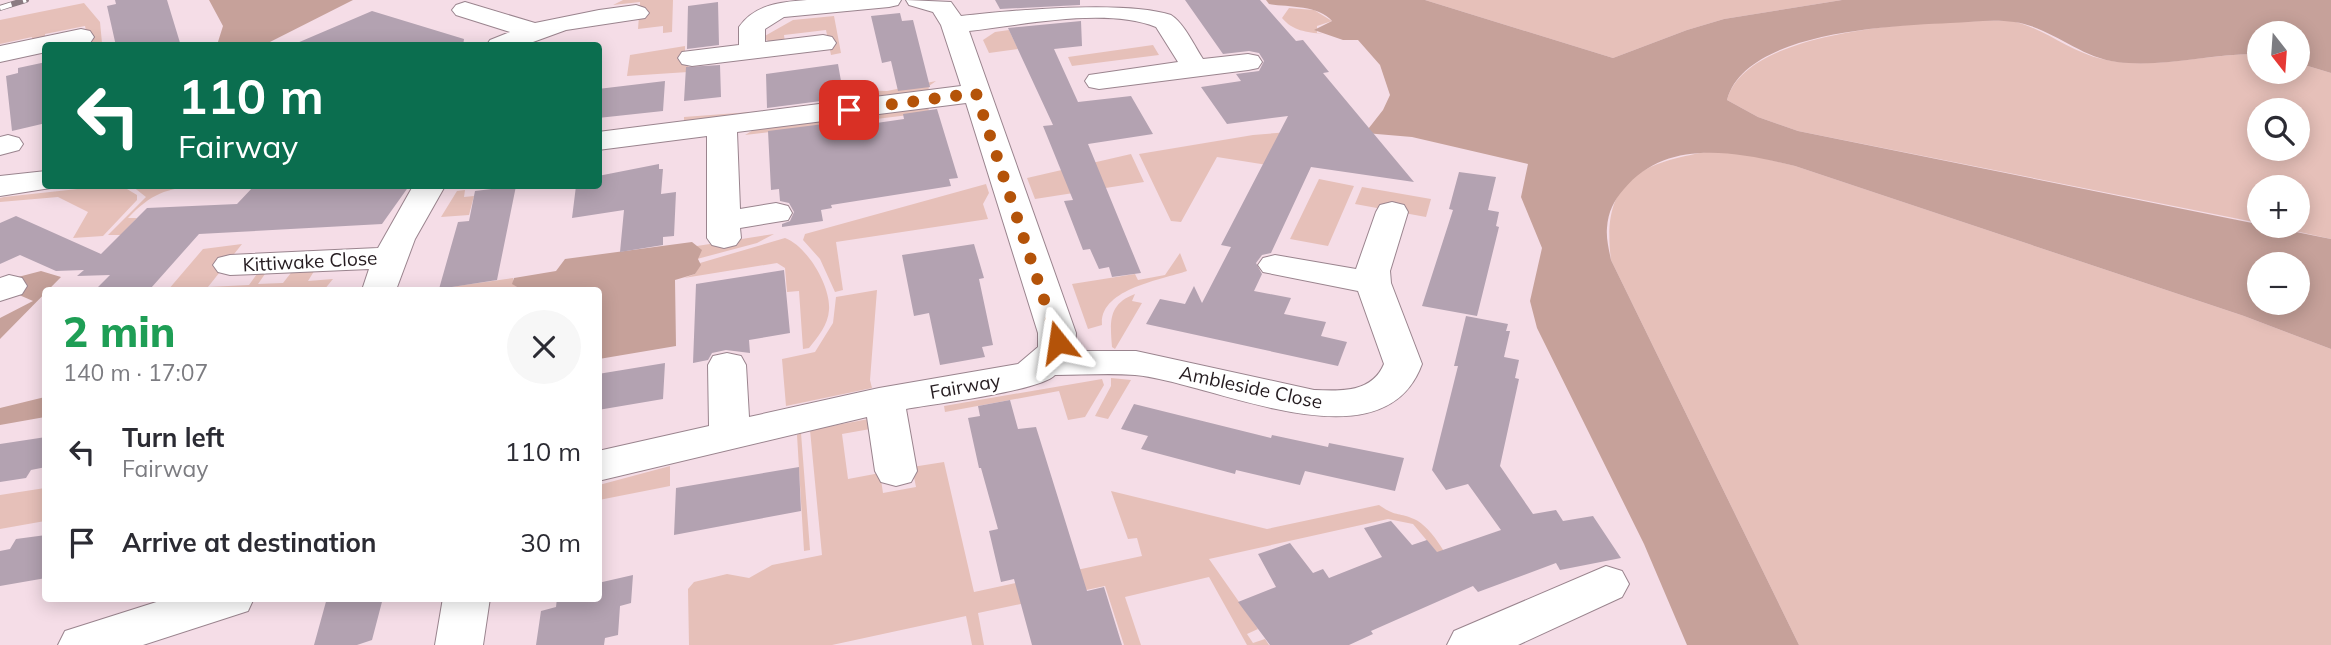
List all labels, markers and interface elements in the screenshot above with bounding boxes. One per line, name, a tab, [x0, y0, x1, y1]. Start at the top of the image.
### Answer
north arrow	[2247, 21, 2310, 84]
map controls	[2247, 21, 2310, 315]
text: 110 m	[178, 65, 324, 126]
icon: left	[63, 70, 154, 161]
pin	[819, 80, 879, 140]
icon: arrive	[830, 91, 868, 129]
button: search	[2247, 98, 2310, 161]
text: Fairway	[178, 126, 298, 166]
button: +	[2247, 175, 2310, 238]
street label: Kittiwake Close	[242, 245, 378, 277]
button: −	[2247, 252, 2310, 315]
text: 2 min	[63, 305, 176, 358]
position arrow	[1021, 305, 1095, 379]
button: close	[507, 310, 581, 384]
text: 140 m · 17:07	[63, 358, 208, 387]
street label: Ambleside Close	[1177, 360, 1325, 414]
street label: Fairway	[928, 368, 1002, 404]
text: Turn left	[122, 421, 224, 454]
icon: left	[63, 433, 101, 471]
text: 110 m	[505, 435, 581, 468]
text: Fairway	[122, 454, 208, 483]
icon: arrive	[63, 524, 101, 562]
text: Arrive at destination	[122, 526, 377, 559]
text: 30 m	[520, 526, 581, 559]

